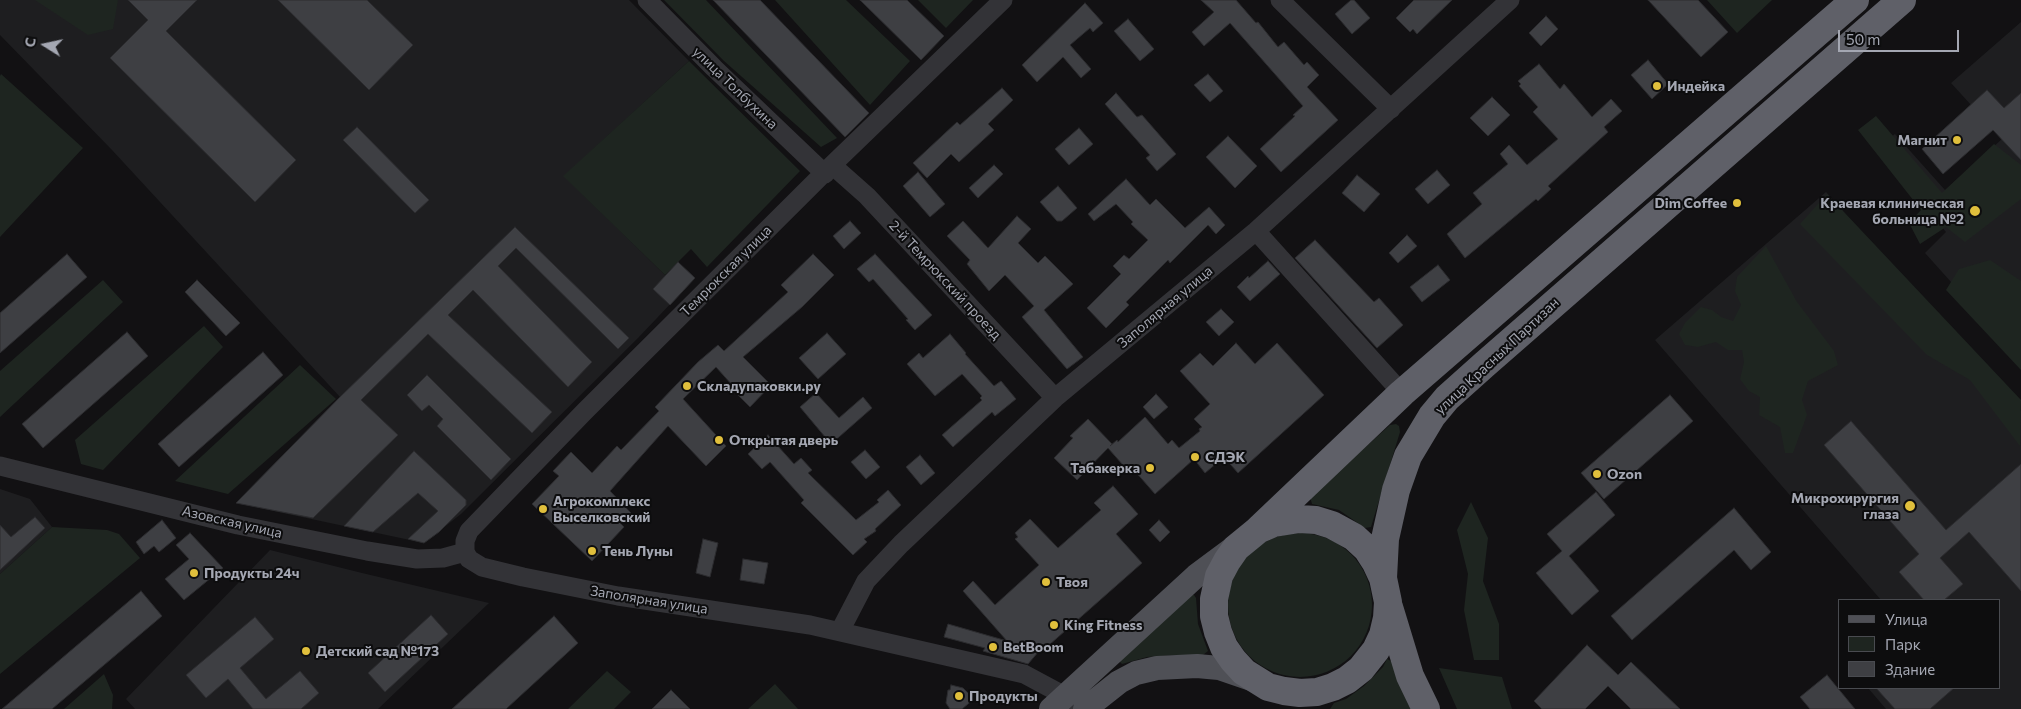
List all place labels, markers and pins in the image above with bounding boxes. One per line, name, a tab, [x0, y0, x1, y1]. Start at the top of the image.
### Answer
place label: Индейка	[1667, 78, 1725, 94]
marker: Индейка	[1651, 80, 1663, 92]
place label: Магнит	[1897, 132, 1947, 148]
marker: Магнит	[1951, 134, 1963, 146]
place label: Dim Coffee	[1654, 195, 1727, 211]
place label: Краевая клиническая больница №2	[1820, 195, 1964, 228]
marker: Dim Coffee	[1731, 197, 1743, 209]
marker: Краевая клиническая больница №2	[1968, 204, 1982, 218]
place label: Складупаковки.ру	[697, 378, 821, 394]
marker: Складупаковки.ру	[681, 380, 693, 392]
place label: Открытая дверь	[729, 432, 838, 448]
marker: Открытая дверь	[713, 434, 725, 446]
place label: СДЭК	[1205, 449, 1245, 465]
marker: СДЭК	[1189, 451, 1201, 463]
place label: Табакерка	[1070, 460, 1140, 476]
marker: Табакерка	[1144, 462, 1156, 474]
place label: Ozon	[1607, 466, 1642, 482]
marker: Ozon	[1591, 468, 1603, 480]
place label: Микрохирургия глаза	[1791, 490, 1899, 522]
place label: Агрокомплекс Выселковский	[553, 493, 650, 526]
marker: Микрохирургия глаза	[1903, 499, 1917, 513]
marker: Агрокомплекс Выселковский	[537, 503, 549, 515]
place label: Тень Луны	[602, 543, 673, 559]
marker: Тень Луны	[586, 545, 598, 557]
place label: Продукты 24ч	[204, 565, 300, 581]
marker: Продукты 24ч	[188, 567, 200, 579]
place label: Твоя	[1056, 574, 1088, 590]
marker: Твоя	[1040, 576, 1052, 588]
place label: King Fitness	[1064, 617, 1143, 633]
marker: King Fitness	[1048, 619, 1060, 631]
place label: BetBoom	[1003, 639, 1064, 655]
marker: BetBoom	[987, 641, 999, 653]
place label: Детский cад №173	[316, 643, 439, 659]
marker: Детский cад №173	[300, 645, 312, 657]
place label: Продукты	[969, 688, 1038, 704]
marker: Продукты	[953, 690, 965, 702]

